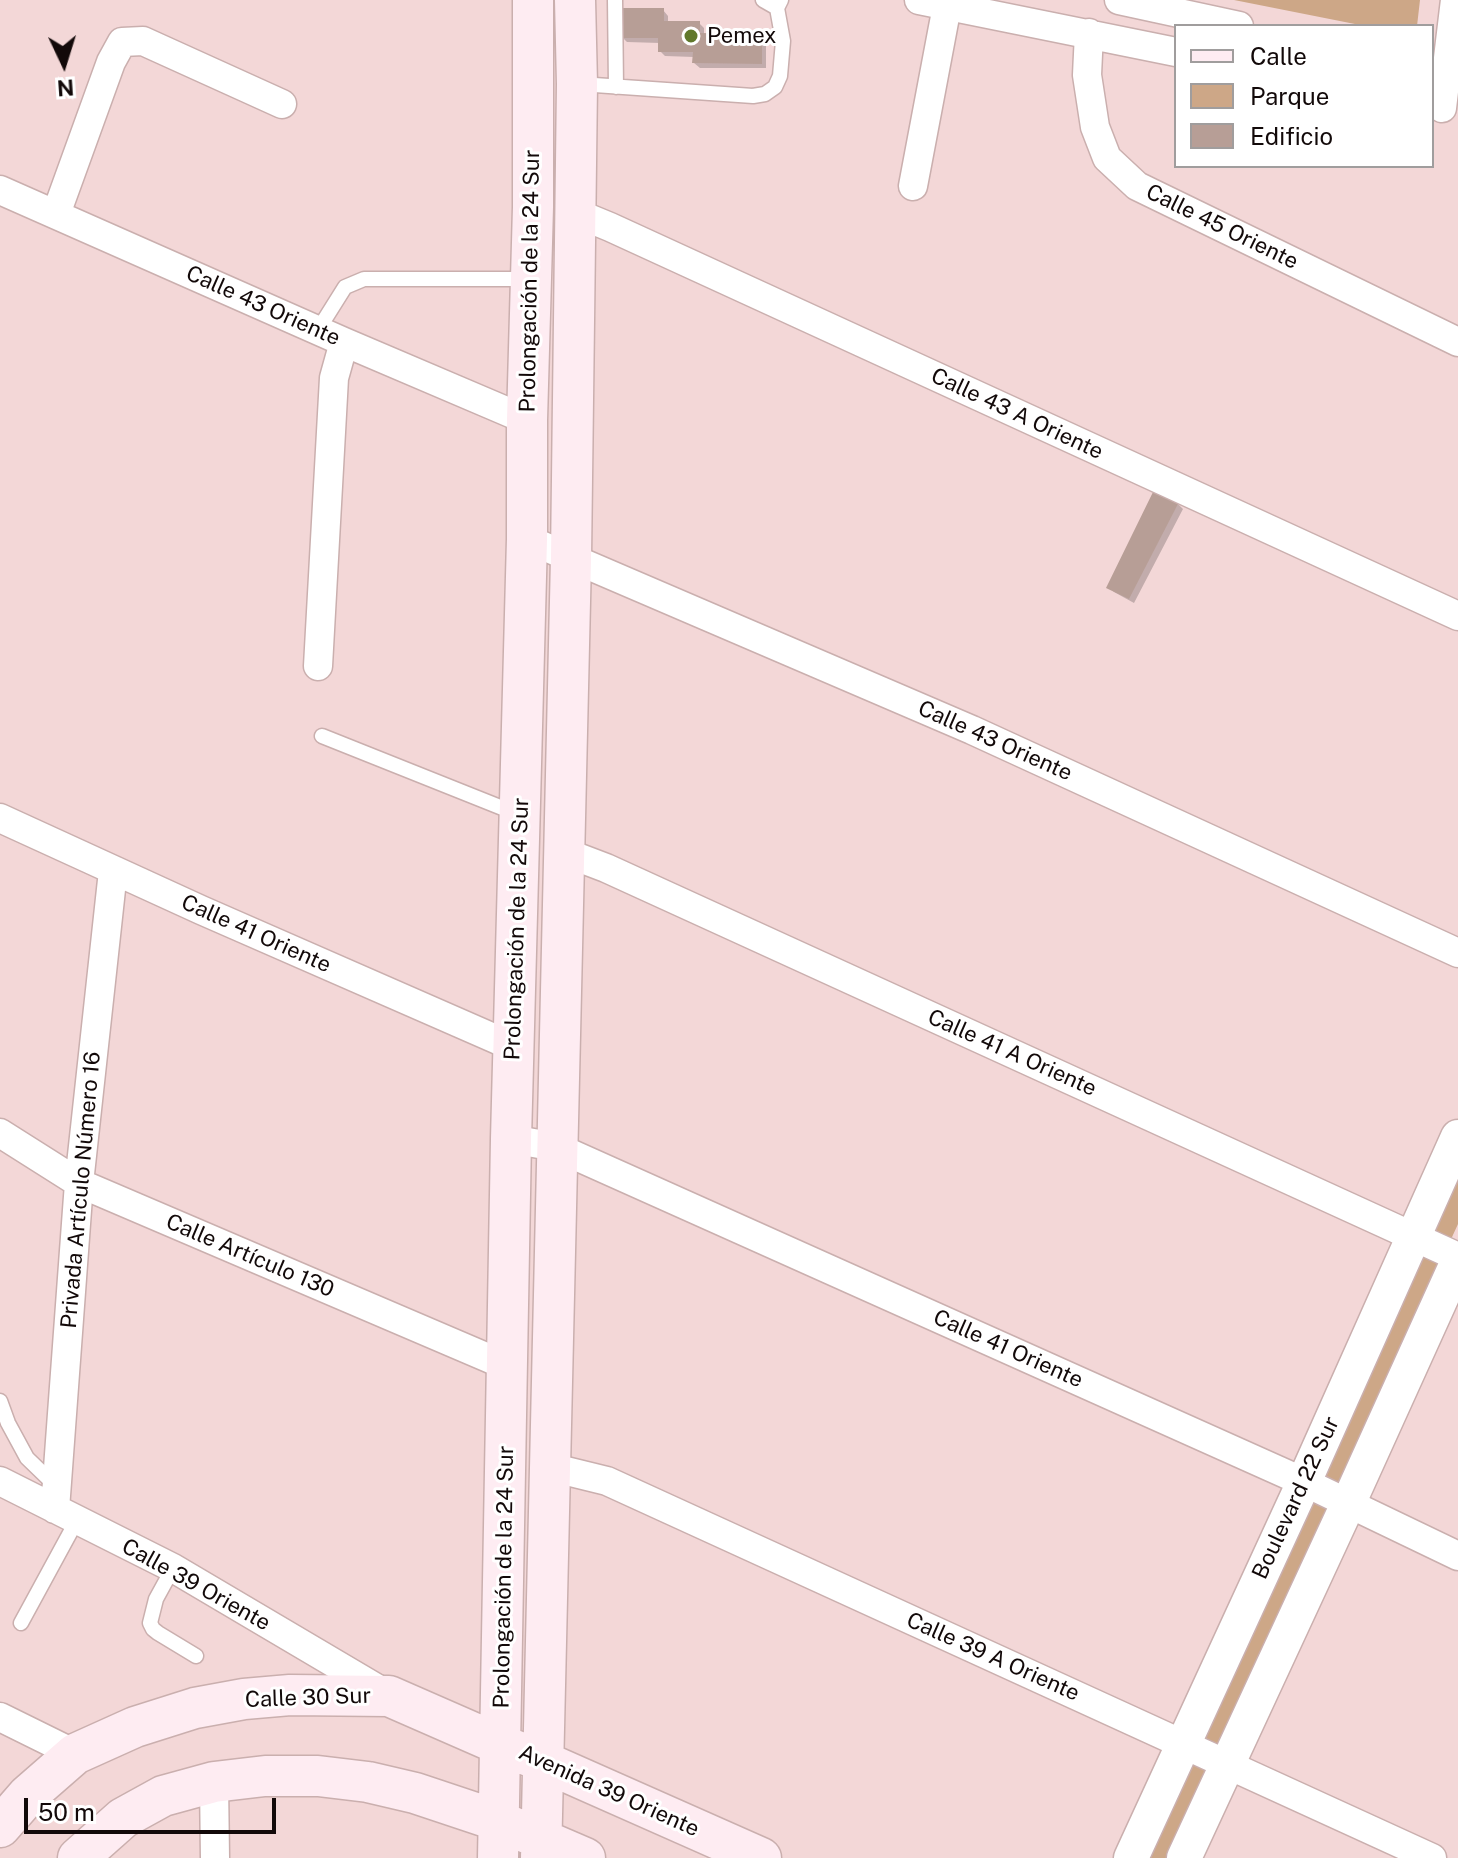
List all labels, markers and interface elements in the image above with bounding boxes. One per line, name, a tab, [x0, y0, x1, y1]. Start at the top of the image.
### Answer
place label: Pemex	[707, 23, 776, 49]
north arrow	[24, 24, 104, 104]
legend	[1174, 24, 1434, 168]
marker: Pemex	[682, 27, 700, 45]
text: Calle	[1250, 42, 1307, 70]
text: N	[56, 74, 75, 102]
text: Parque	[1250, 82, 1329, 110]
text: Edificio	[1250, 122, 1333, 150]
street label: Prolongación de la 24 Sur	[515, 149, 545, 413]
street label: Calle 45 Oriente	[1142, 179, 1302, 275]
street label: Calle 43 Oriente	[182, 260, 344, 352]
street label: Calle 43 A Oriente	[927, 363, 1107, 465]
street label: Calle 43 Oriente	[914, 695, 1076, 787]
street label: Prolongación de la 24 Sur	[499, 797, 535, 1061]
street label: Calle 41 Oriente	[177, 889, 335, 979]
street label: Calle 41 A Oriente	[924, 1004, 1100, 1102]
street label: Privada Artículo Número 16	[56, 1050, 106, 1330]
street label: Calle Artículo 130	[162, 1209, 338, 1303]
street label: Calle 41 Oriente	[929, 1304, 1087, 1394]
street label: Boulevard 22 Sur	[1247, 1413, 1345, 1583]
street label: Prolongación de la 24 Sur	[489, 1445, 519, 1709]
street label: Calle 39 Oriente	[117, 1533, 275, 1637]
street label: Calle 39 A Oriente	[902, 1607, 1084, 1707]
street label: Calle 30 Sur	[244, 1683, 372, 1713]
street label: Avenida 39 Oriente	[515, 1739, 703, 1843]
scale bar	[28, 1782, 280, 1832]
text: 50 m	[38, 1798, 95, 1826]

